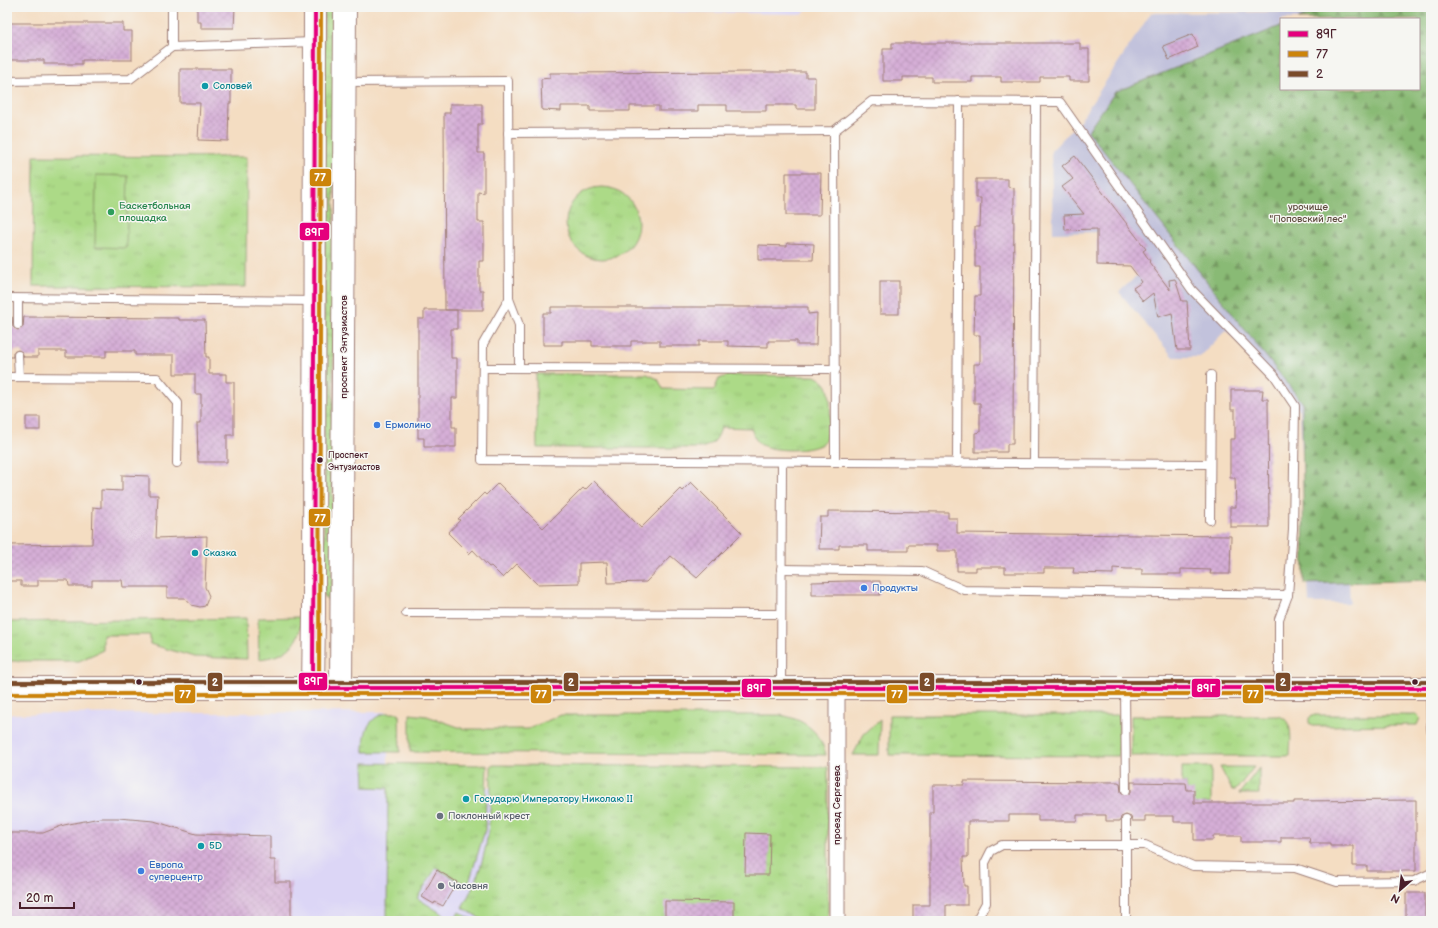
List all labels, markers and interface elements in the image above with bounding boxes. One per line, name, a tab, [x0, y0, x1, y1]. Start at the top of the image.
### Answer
legend	[1280, 18, 1420, 90]
text: 89Г	[1316, 27, 1337, 42]
text: 77	[1316, 47, 1328, 62]
text: 2	[1316, 67, 1323, 82]
place label: Соловей	[213, 80, 253, 92]
marker: Соловей	[200, 81, 210, 91]
line badge: 77	[309, 168, 332, 187]
text: 77	[314, 171, 326, 184]
place label: Баскетбольная площадка	[119, 200, 191, 224]
park label: урочище "Поповский лес"	[1270, 201, 1347, 225]
marker: Баскетбольная площадка	[106, 207, 116, 217]
line badge: 89Г	[299, 222, 330, 241]
text: 89Г	[304, 226, 324, 239]
street label: проспект Энтузиастов	[338, 295, 350, 399]
place label: Ермолино	[385, 419, 431, 431]
marker: Ермолино	[372, 420, 382, 430]
place label: Проспект Энтузиастов	[328, 450, 380, 473]
marker: Проспект Энтузиастов	[315, 455, 325, 465]
line badge: 77	[308, 508, 331, 527]
text: 77	[314, 512, 326, 525]
place label: Сказка	[203, 547, 237, 559]
marker: Сказка	[190, 548, 200, 558]
place label: Продукты	[872, 582, 918, 594]
marker: Продукты	[859, 583, 869, 593]
line badge: 2	[207, 672, 223, 692]
line badge: 89Г	[298, 672, 328, 691]
line badge: 2	[563, 672, 579, 692]
line badge: 2	[919, 672, 935, 692]
line badge: 2	[1275, 672, 1291, 692]
text: 89Г	[303, 675, 323, 688]
text: 2	[212, 676, 219, 689]
text: 2	[568, 676, 575, 689]
text: 2	[924, 676, 931, 689]
text: 2	[1280, 676, 1287, 689]
unlabelled marker	[134, 677, 144, 687]
unlabelled marker	[1410, 677, 1420, 687]
line badge: 89Г	[741, 678, 772, 698]
line badge: 89Г	[1191, 678, 1221, 698]
text: 89Г	[746, 682, 766, 695]
text: 89Г	[1196, 682, 1216, 695]
line badge: 77	[174, 684, 196, 704]
line badge: 77	[530, 684, 552, 704]
line badge: 77	[886, 684, 908, 704]
line badge: 77	[1242, 684, 1264, 704]
text: 77	[179, 688, 191, 701]
text: 77	[535, 688, 547, 701]
text: 77	[891, 688, 903, 701]
text: 77	[1247, 688, 1259, 701]
street label: проезд Сергеева	[831, 765, 843, 845]
place label: Государю Императору Николаю II	[474, 793, 633, 805]
marker: Государю Императору Николаю II	[461, 794, 471, 804]
place label: Поклонный крест	[448, 810, 530, 822]
marker: Поклонный крест	[435, 811, 445, 821]
place label: 5D	[209, 840, 222, 852]
marker: 5D	[196, 841, 206, 851]
place label: Европа суперцентр	[149, 859, 203, 883]
marker: Европа суперцентр	[136, 866, 146, 876]
north arrow	[1380, 870, 1420, 910]
place label: Часовня	[449, 880, 489, 892]
marker: Часовня	[436, 881, 446, 891]
scale bar	[20, 884, 74, 910]
text: 20 m	[26, 891, 53, 906]
text: N	[1389, 891, 1402, 906]

